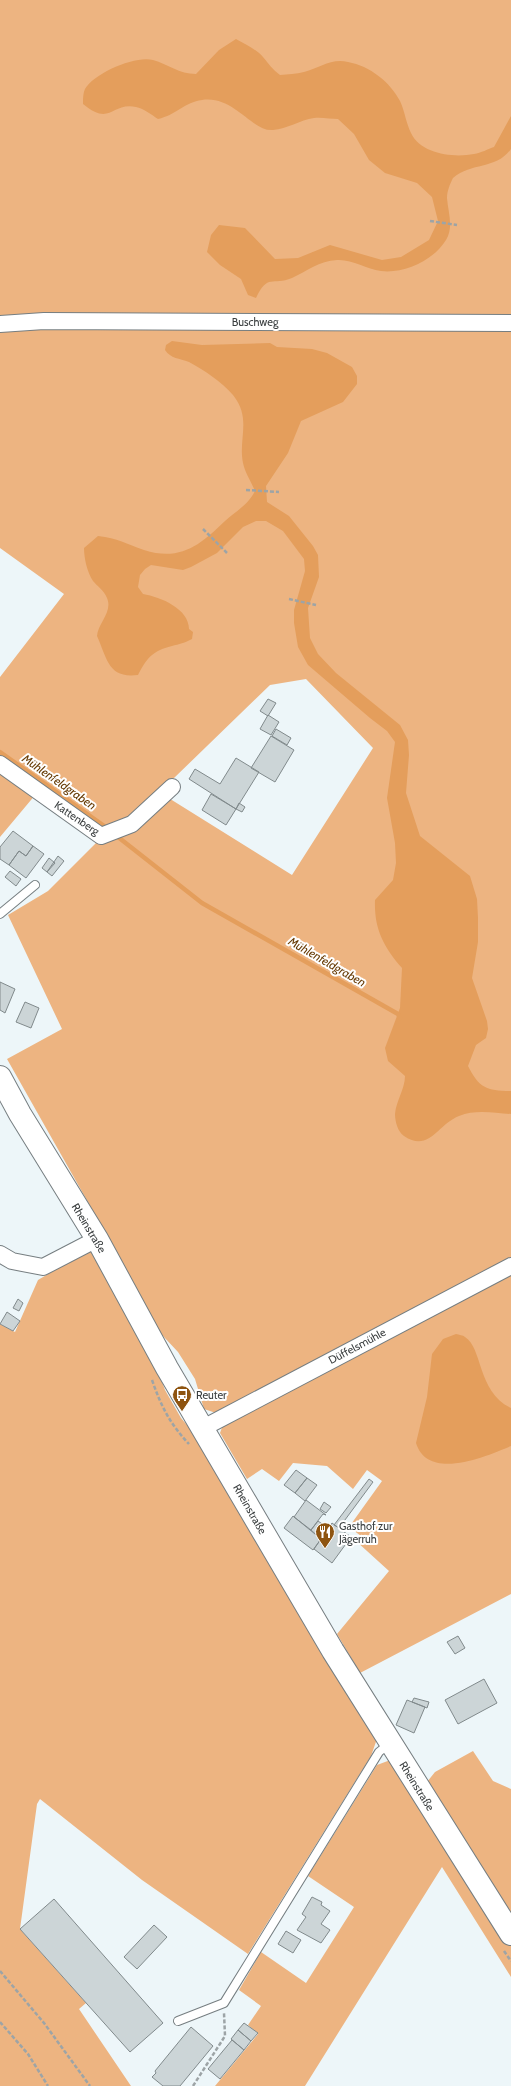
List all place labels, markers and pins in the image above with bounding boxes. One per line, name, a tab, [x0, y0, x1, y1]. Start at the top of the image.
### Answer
bus stop icon: Reuter	[171, 1384, 193, 1412]
place label: Reuter	[196, 1388, 227, 1402]
place label: Gasthof zur Jägerruh	[338, 1519, 393, 1546]
restaurant icon: Gasthof zur Jägerruh	[314, 1521, 336, 1549]

